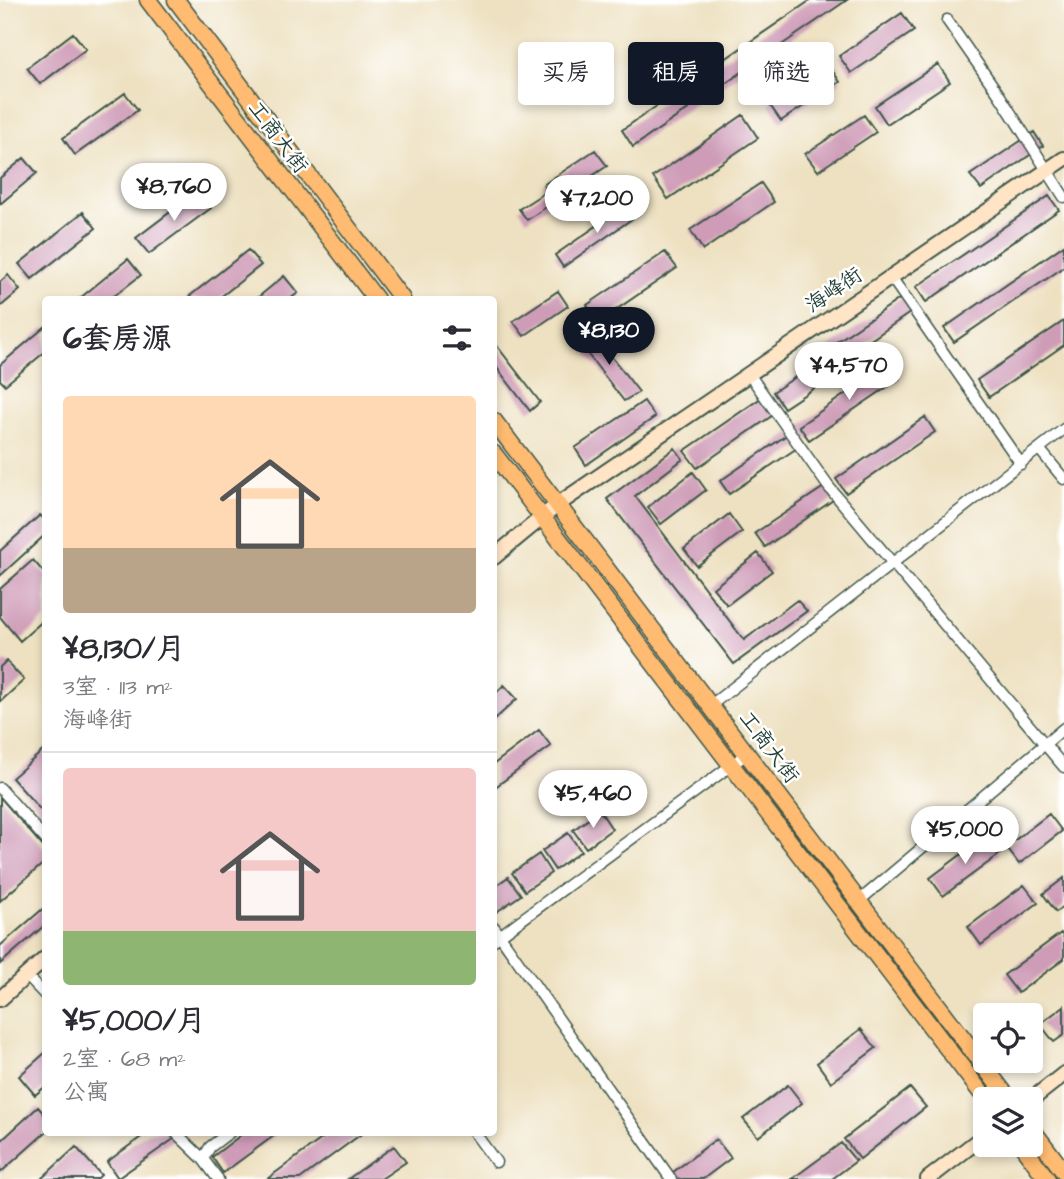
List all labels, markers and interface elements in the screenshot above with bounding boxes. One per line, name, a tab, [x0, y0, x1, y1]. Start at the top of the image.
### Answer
chip: 买房	[518, 42, 614, 105]
chip: 租房	[628, 42, 724, 105]
chip: 筛选	[738, 42, 834, 105]
street label: 工商大街	[241, 95, 315, 179]
pin: ¥8,760	[117, 164, 231, 223]
text: ¥8,760	[137, 170, 211, 202]
pin: ¥7,200	[540, 176, 654, 235]
text: ¥7,200	[561, 182, 633, 214]
street label: 海峰街	[800, 260, 868, 320]
pin: ¥8,130	[552, 308, 666, 367]
text: ¥8,130	[579, 314, 639, 346]
text: 6套房源	[63, 318, 172, 360]
icon: filters	[438, 319, 476, 357]
pin: ¥4,570	[792, 342, 906, 402]
text: ¥4,570	[811, 349, 887, 381]
icon: home	[207, 441, 333, 567]
text: ¥8,130/月	[63, 628, 186, 670]
text: 3室 · 113 m²	[63, 671, 173, 703]
text: 海峰街	[63, 704, 132, 736]
street label: 工商大街	[732, 705, 806, 789]
pin: ¥5,460	[536, 770, 650, 830]
text: ¥5,460	[554, 777, 632, 809]
pin: ¥5,000	[908, 806, 1022, 866]
icon: home	[207, 813, 333, 939]
text: ¥5,000	[927, 813, 1003, 845]
text: ¥5,000/月	[63, 1000, 206, 1042]
map controls	[973, 1003, 1043, 1157]
button: locate	[973, 1003, 1043, 1073]
text: 2室 · 68 m²	[63, 1043, 186, 1075]
text: 公寓	[63, 1076, 109, 1108]
button: layers	[973, 1087, 1043, 1157]

